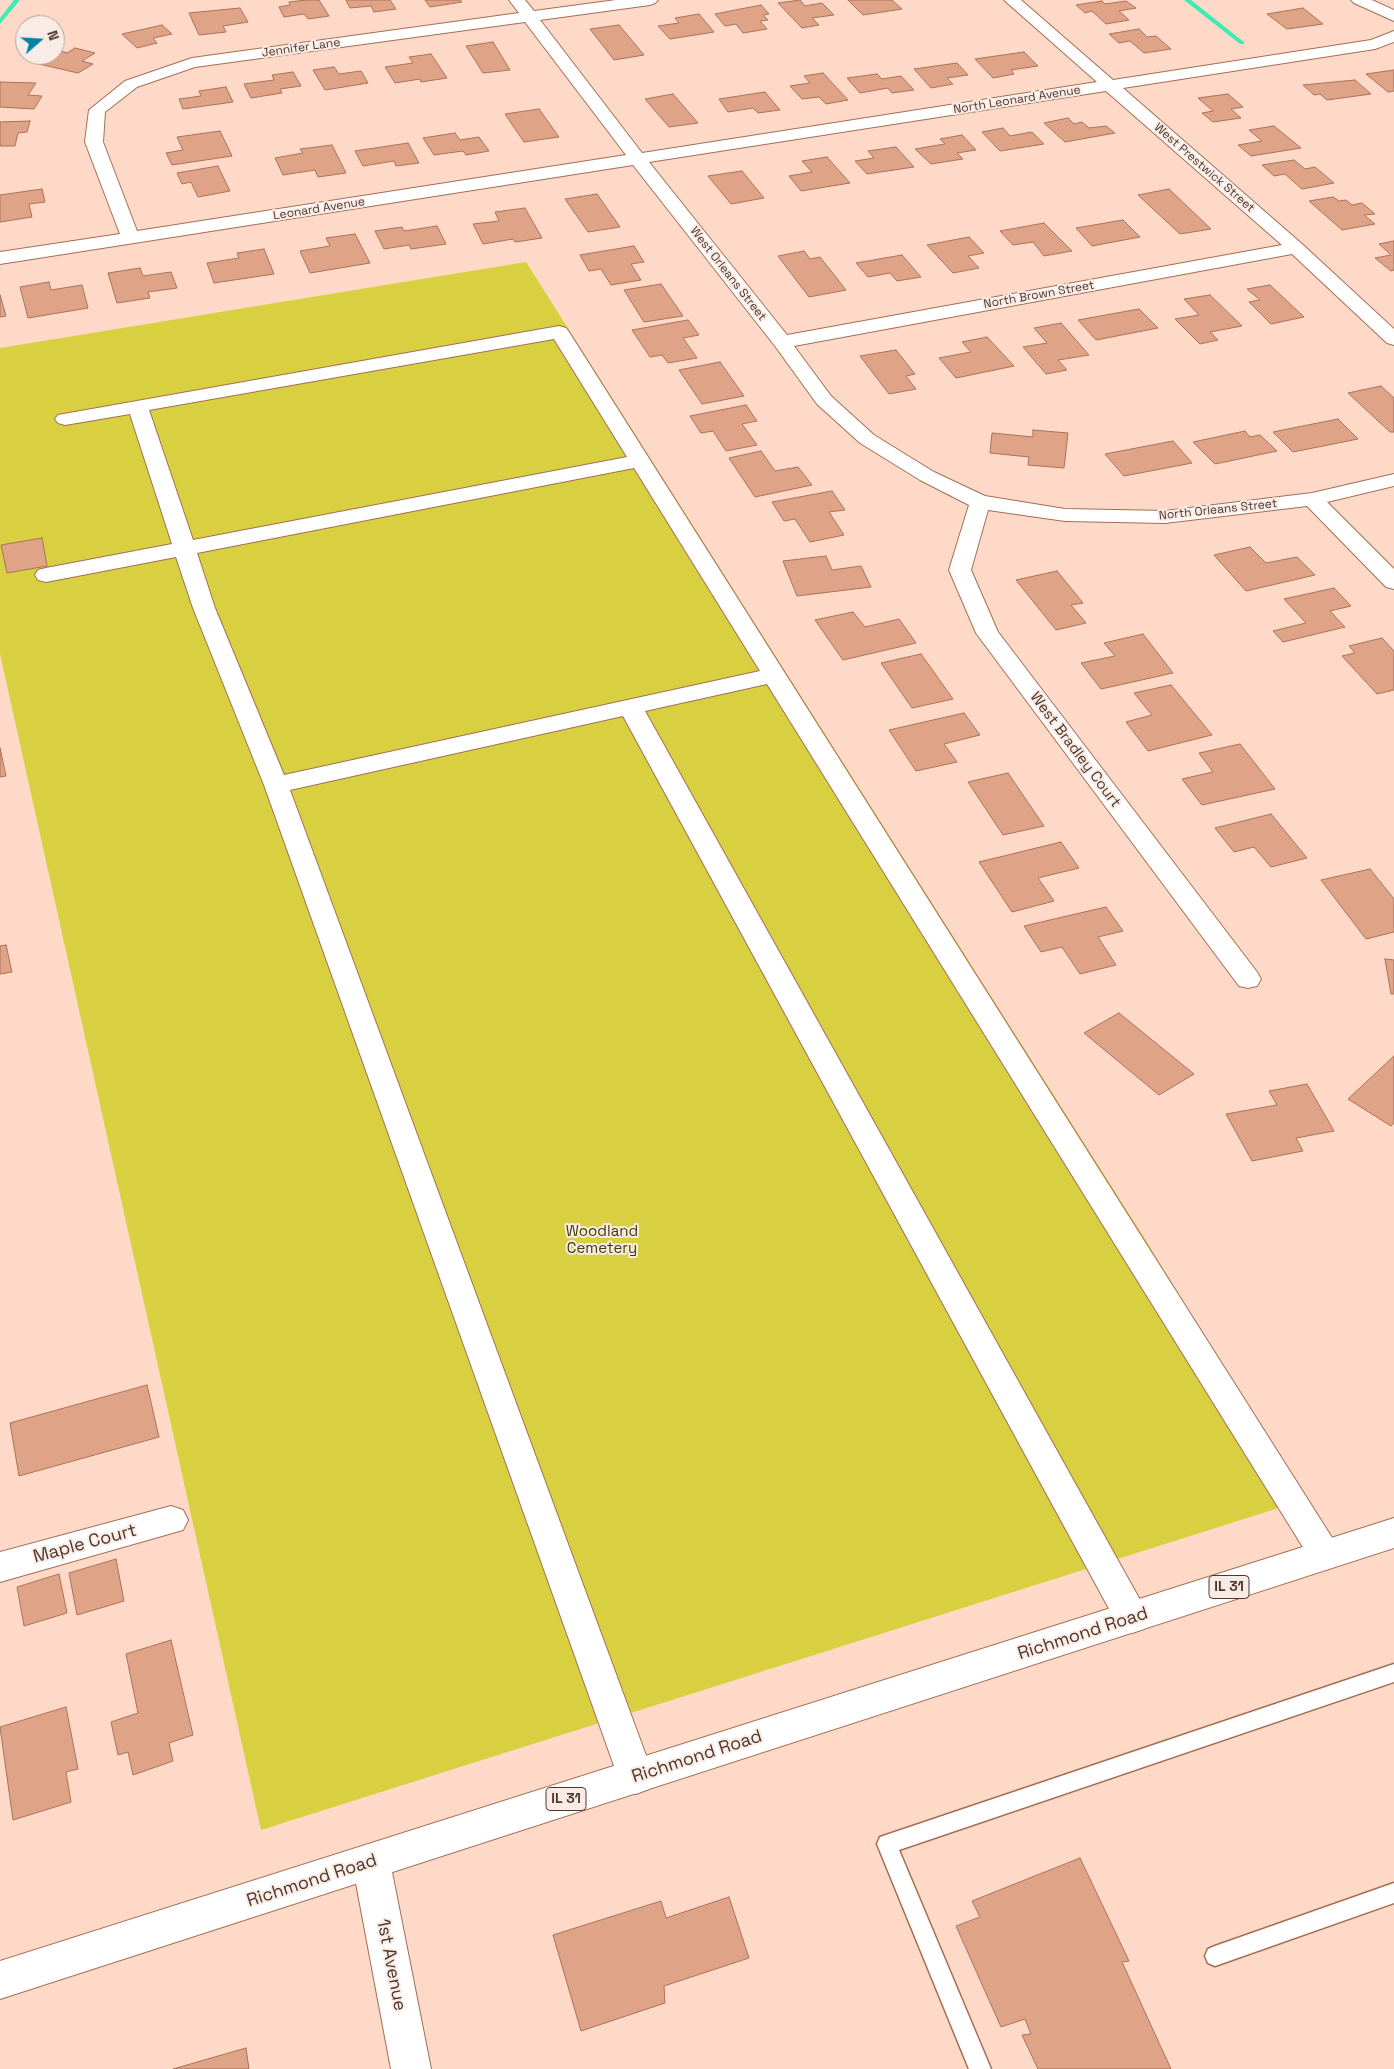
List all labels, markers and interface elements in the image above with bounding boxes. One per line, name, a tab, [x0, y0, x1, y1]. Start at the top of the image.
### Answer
north arrow	[15, 15, 65, 65]
text: N	[43, 28, 63, 43]
street label: Jennifer Lane	[261, 35, 341, 61]
street label: North Leonard Avenue	[952, 83, 1082, 117]
street label: West Prestwick Street	[1151, 120, 1257, 216]
street label: Leonard Avenue	[272, 195, 366, 223]
street label: West Orleans Street	[687, 224, 769, 324]
street label: North Brown Street	[983, 278, 1095, 312]
street label: North Orleans Street	[1158, 497, 1278, 523]
street label: West Bradley Court	[1026, 689, 1124, 811]
park label: Woodland Cemetery	[566, 1223, 638, 1258]
street label: Maple Court	[31, 1520, 139, 1568]
road number: IL 31	[1209, 1575, 1249, 1598]
street label: Richmond Road	[1015, 1603, 1151, 1665]
street label: Richmond Road	[629, 1726, 765, 1788]
road number: IL 31	[546, 1788, 586, 1810]
street label: Richmond Road	[244, 1850, 380, 1912]
street label: 1st Avenue	[371, 1917, 411, 2013]

